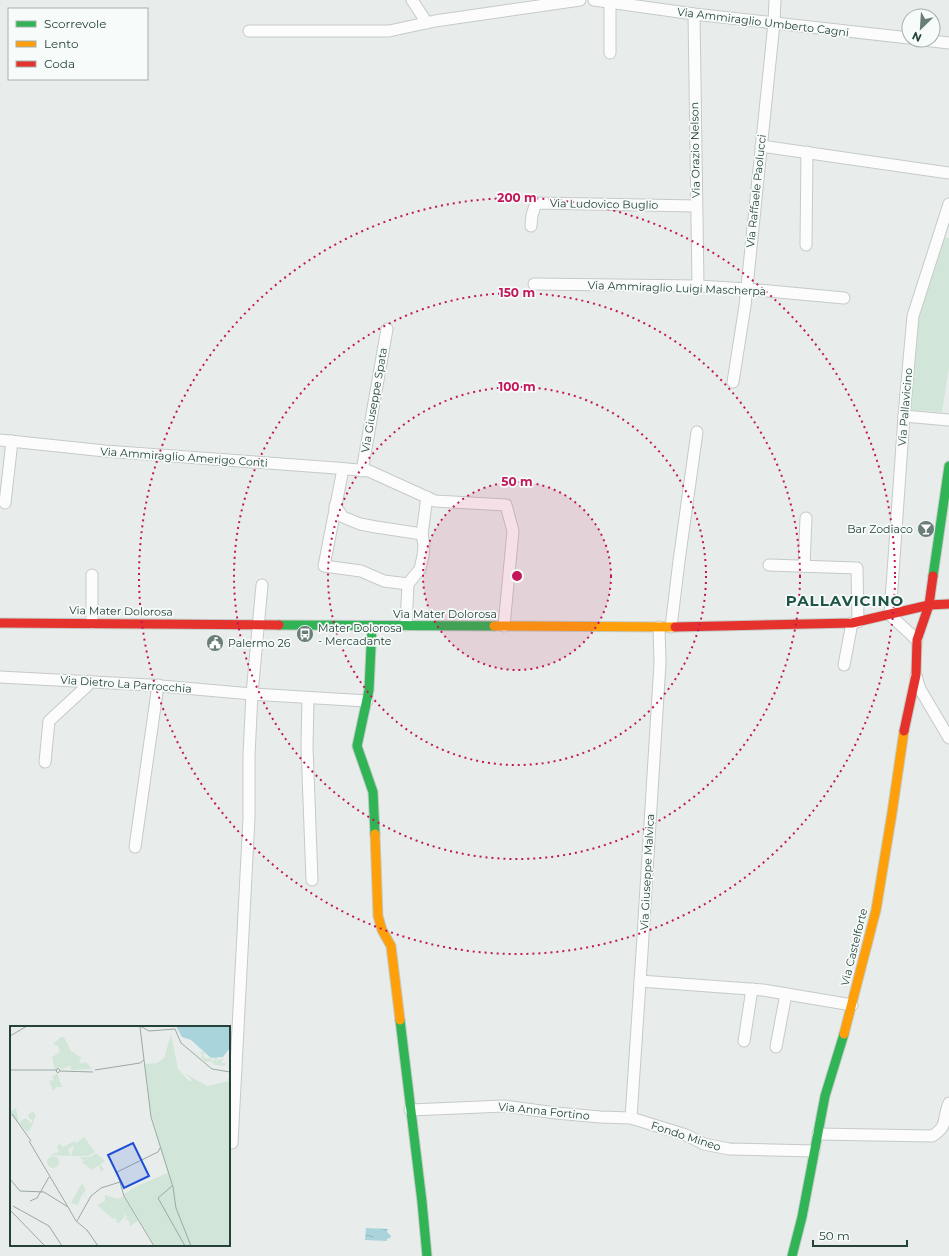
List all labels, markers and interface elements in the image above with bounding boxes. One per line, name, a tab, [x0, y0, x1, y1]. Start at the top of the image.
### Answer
street label: Via Ammiraglio Umberto Cagni	[676, 5, 850, 39]
legend	[8, 8, 148, 80]
north arrow	[901, 8, 941, 48]
text: Scorrevole	[44, 16, 106, 31]
text: N	[910, 29, 924, 45]
text: Lento	[44, 36, 79, 51]
text: Coda	[44, 56, 75, 71]
street label: Via Orazio Nelson	[687, 102, 703, 198]
street label: Via Raffaele Paolucci	[743, 134, 769, 248]
text: 200 m	[497, 190, 537, 205]
street label: Via Ludovico Buglio	[550, 196, 659, 212]
street label: Via Ammiraglio Luigi Mascherpa	[588, 278, 766, 298]
text: 150 m	[499, 285, 535, 300]
street label: Via Giuseppe Spata	[358, 346, 390, 454]
street label: Via Pallavicino	[895, 367, 915, 447]
text: 100 m	[499, 379, 535, 394]
street label: Via Ammiraglio Amerigo Conti	[100, 444, 268, 470]
text: 50 m	[501, 474, 533, 489]
bar icon: Bar Zodiaco	[916, 519, 936, 539]
place label: Bar Zodiaco	[847, 522, 913, 536]
centre of rings	[510, 569, 524, 583]
district label: PALLAVICINO	[786, 591, 904, 610]
street label: Via Mater Dolorosa	[69, 603, 173, 619]
street label: Via Mater Dolorosa	[393, 607, 497, 621]
place label: Mater Dolorosa - Mercadante	[318, 621, 402, 648]
bus stop icon: Mater Dolorosa - Mercadante	[295, 624, 315, 644]
public building icon: Palermo 26	[205, 633, 225, 653]
place label: Palermo 26	[228, 636, 291, 650]
street label: Via Dietro La Parrocchia	[60, 672, 192, 696]
street label: Via Giuseppe Malvica	[637, 813, 657, 931]
street label: Via Castelforte	[838, 907, 870, 987]
inset map	[10, 1026, 230, 1246]
street label: Via Anna Fortino	[498, 1099, 591, 1123]
street label: Fondo Mineo	[649, 1118, 723, 1154]
scale bar	[813, 1222, 907, 1248]
text: 50 m	[819, 1228, 850, 1243]

